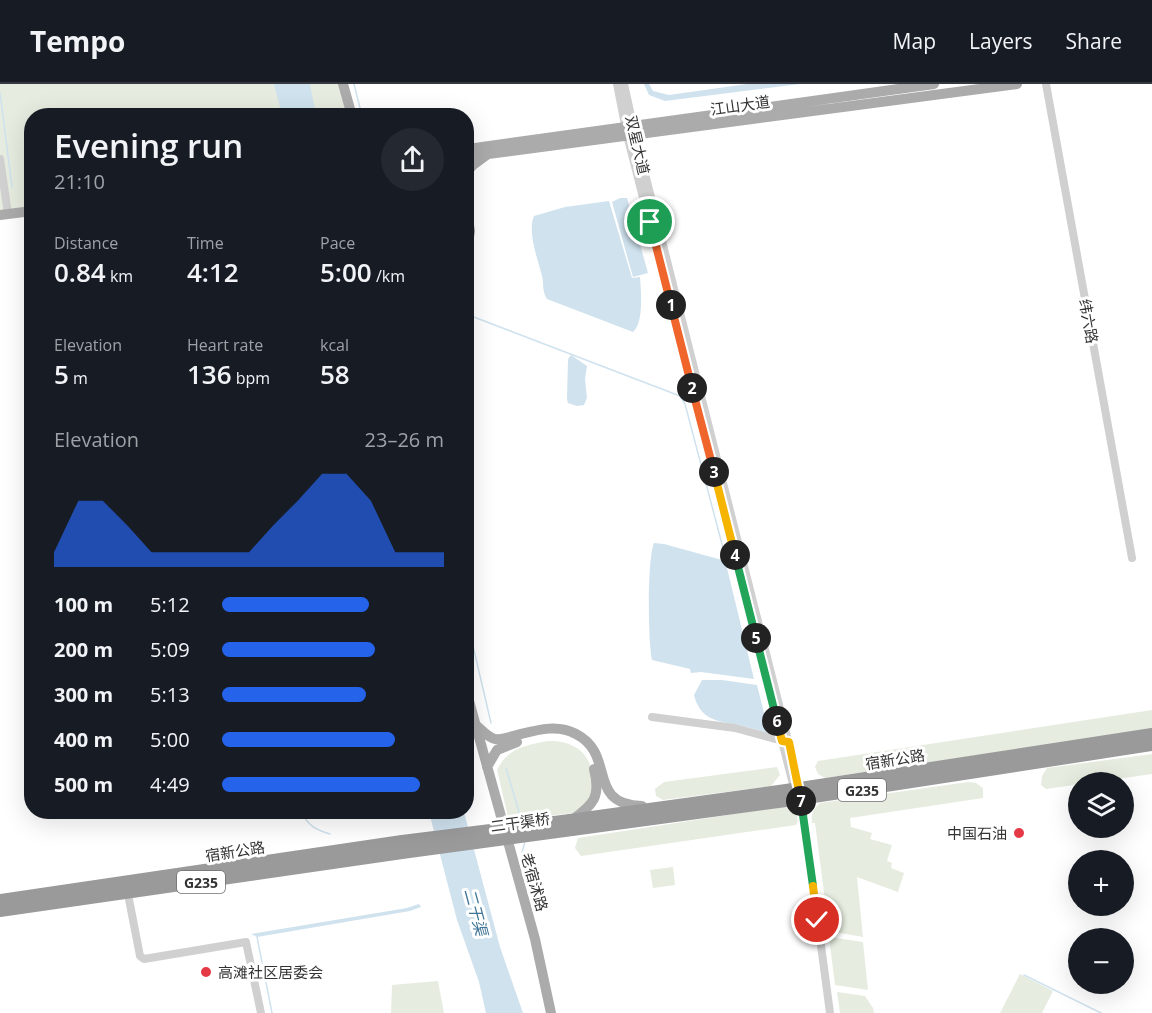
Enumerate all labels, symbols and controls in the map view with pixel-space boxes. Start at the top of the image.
text: Tempo [30,22,125,60]
text: Map [893,27,936,55]
text: Layers [969,27,1033,55]
text: Share [1066,27,1122,55]
street label: 江山大道 [709,91,771,119]
street label: 双星大道 [622,114,654,176]
text: Evening run [54,123,243,168]
button: share [381,128,444,191]
text: 21:10 [54,168,105,195]
pin [624,196,675,247]
icon: arrive [633,205,666,238]
text: Distance [54,232,118,254]
text: Time [187,232,224,254]
text: Pace [320,232,355,254]
text: 0.84 [54,254,106,290]
text: 4:12 [187,254,239,290]
text: 5:00 [320,254,372,290]
text: km [106,265,133,287]
text: /km [372,265,405,287]
pin: 1 [656,290,686,320]
text: 1 [666,294,676,316]
street label: 纬六路 [1075,297,1103,345]
text: Elevation [54,334,122,356]
text: Heart rate [187,334,263,356]
text: kcal [320,334,349,356]
text: 5 [54,356,69,392]
text: 136 [187,356,232,392]
text: 58 [320,356,350,392]
text: m [69,367,88,389]
text: bpm [232,367,270,389]
pin: 2 [677,373,707,403]
text: 2 [687,377,697,399]
text: Elevation [54,426,139,453]
text: 23–26 m [365,426,444,453]
pin: 3 [699,457,729,487]
text: 3 [709,461,719,483]
pin: 4 [720,540,750,570]
text: 4 [730,544,740,566]
text: 100 m [54,591,113,618]
text: 5:12 [150,591,190,618]
pin: 5 [741,623,771,653]
text: 5 [751,627,761,649]
text: 200 m [54,636,113,663]
text: 5:09 [150,636,190,663]
text: 300 m [54,681,113,708]
text: 5:13 [150,681,190,708]
pin: 6 [762,706,792,736]
text: 6 [772,710,782,732]
text: 400 m [54,726,113,753]
text: 5:00 [150,726,190,753]
street label: 宿新公路 [864,744,926,774]
text: 500 m [54,771,113,798]
text: 4:49 [150,771,190,798]
map controls [1068,772,1134,994]
button: layers [1068,772,1134,838]
road number: G235 [838,779,886,801]
pin: 7 [786,786,816,816]
text: 7 [796,790,806,812]
street label: 二干渠桥 [489,808,551,836]
place label: 中国石油 [947,823,1007,843]
marker: 中国石油 [1012,826,1026,840]
street label: 宿新公路 [204,836,266,866]
street label: 老宿沭路 [517,850,553,914]
button: + [1068,850,1134,916]
road number: G235 [177,871,225,893]
water label: 二干渠 [459,886,493,940]
pin [791,894,842,945]
icon: check [800,903,833,936]
button: − [1068,928,1134,994]
place label: 高滩社区居委会 [218,962,323,982]
marker: 高滩社区居委会 [199,965,213,979]

